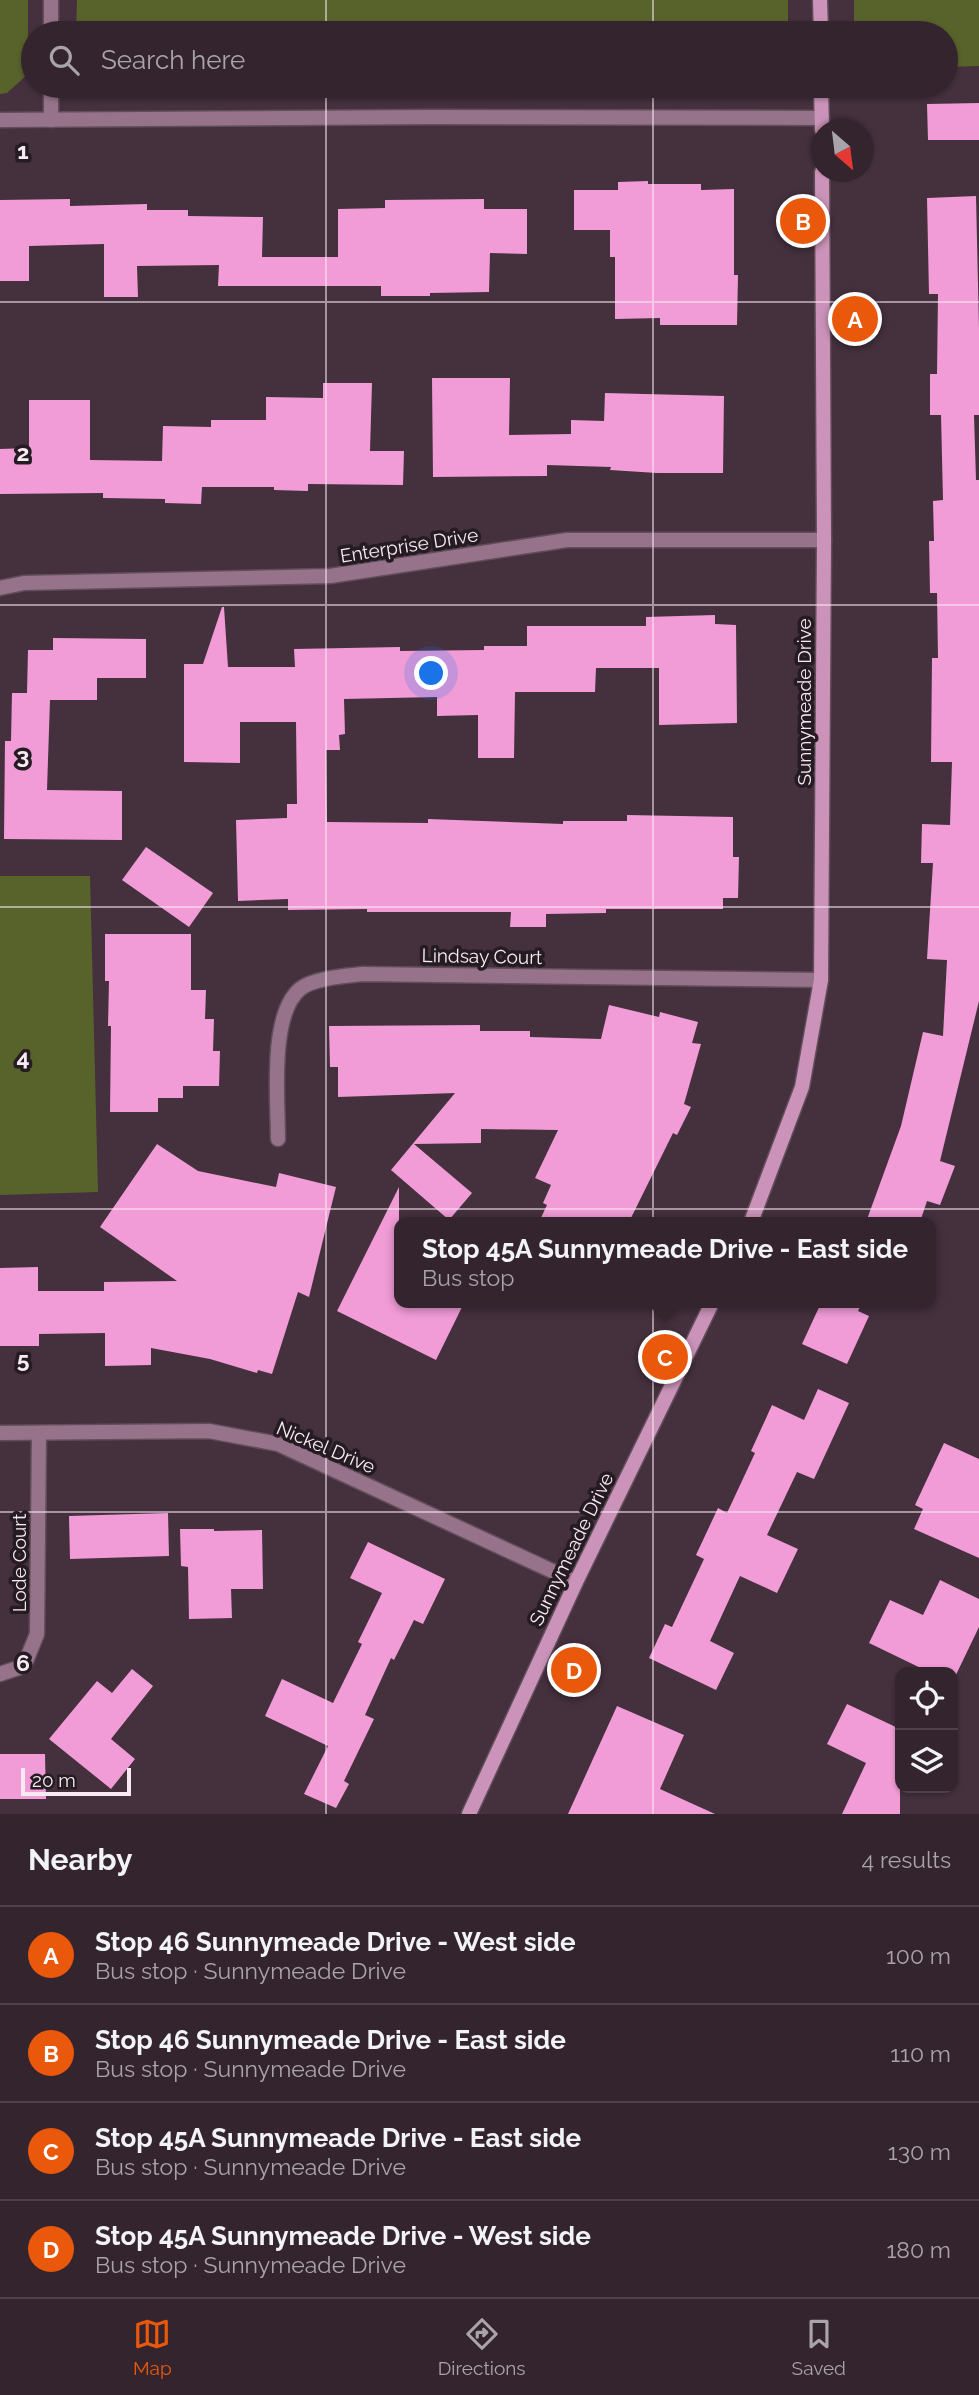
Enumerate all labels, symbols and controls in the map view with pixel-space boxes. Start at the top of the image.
search box [21,21,958,98]
icon: search [45,41,83,79]
text: Search here [101,45,245,75]
north arrow [811,119,874,182]
text: 1 [17,137,29,164]
pin: B [780,195,826,247]
pin: A [832,293,878,345]
text: 2 [17,439,29,466]
street label: Enterprise Drive [338,523,480,567]
street label: Sunnymeade Drive [793,618,815,786]
your location [414,656,448,690]
text: 3 [17,742,29,769]
street label: Lindsay Court [421,944,543,968]
text: 4 [16,1044,30,1071]
popup [394,1217,936,1308]
text: Stop 45A Sunnymeade Drive - East side [422,1234,908,1264]
text: Bus stop [422,1264,514,1291]
pin: C [642,1331,688,1383]
text: 5 [17,1346,30,1373]
street label: Nickel Drive [273,1416,379,1478]
street label: Sunnymeade Drive [524,1469,618,1629]
street label: Lode Court [8,1513,30,1612]
pin: D [551,1644,597,1696]
text: 6 [16,1649,30,1676]
map controls [895,1667,958,1793]
button: locate [895,1667,958,1730]
button: layers [895,1730,958,1793]
scale bar [21,1765,131,1797]
text: 20 m [32,1769,76,1791]
text: Nearby [28,1842,132,1877]
text: 4 results [862,1846,951,1873]
text: Stop 46 Sunnymeade Drive - West side [95,1927,576,1957]
text: A [43,1942,59,1969]
text: 100 m [886,1942,951,1969]
text: Bus stop · Sunnymeade Drive [95,1957,406,1984]
text: Stop 46 Sunnymeade Drive - East side [95,2025,566,2055]
text: B [43,2040,59,2067]
text: 110 m [890,2040,951,2067]
text: Bus stop · Sunnymeade Drive [95,2055,406,2082]
text: Stop 45A Sunnymeade Drive - East side [95,2123,581,2153]
text: C [43,2138,59,2165]
text: 130 m [888,2138,951,2165]
text: Bus stop · Sunnymeade Drive [95,2153,406,2180]
text: Stop 45A Sunnymeade Drive - West side [95,2221,591,2251]
text: D [43,2236,59,2263]
text: 180 m [886,2236,951,2263]
text: Bus stop · Sunnymeade Drive [95,2251,406,2278]
tab: Map [133,2315,172,2379]
tab: Directions [438,2315,526,2379]
tab: Saved [792,2315,846,2379]

